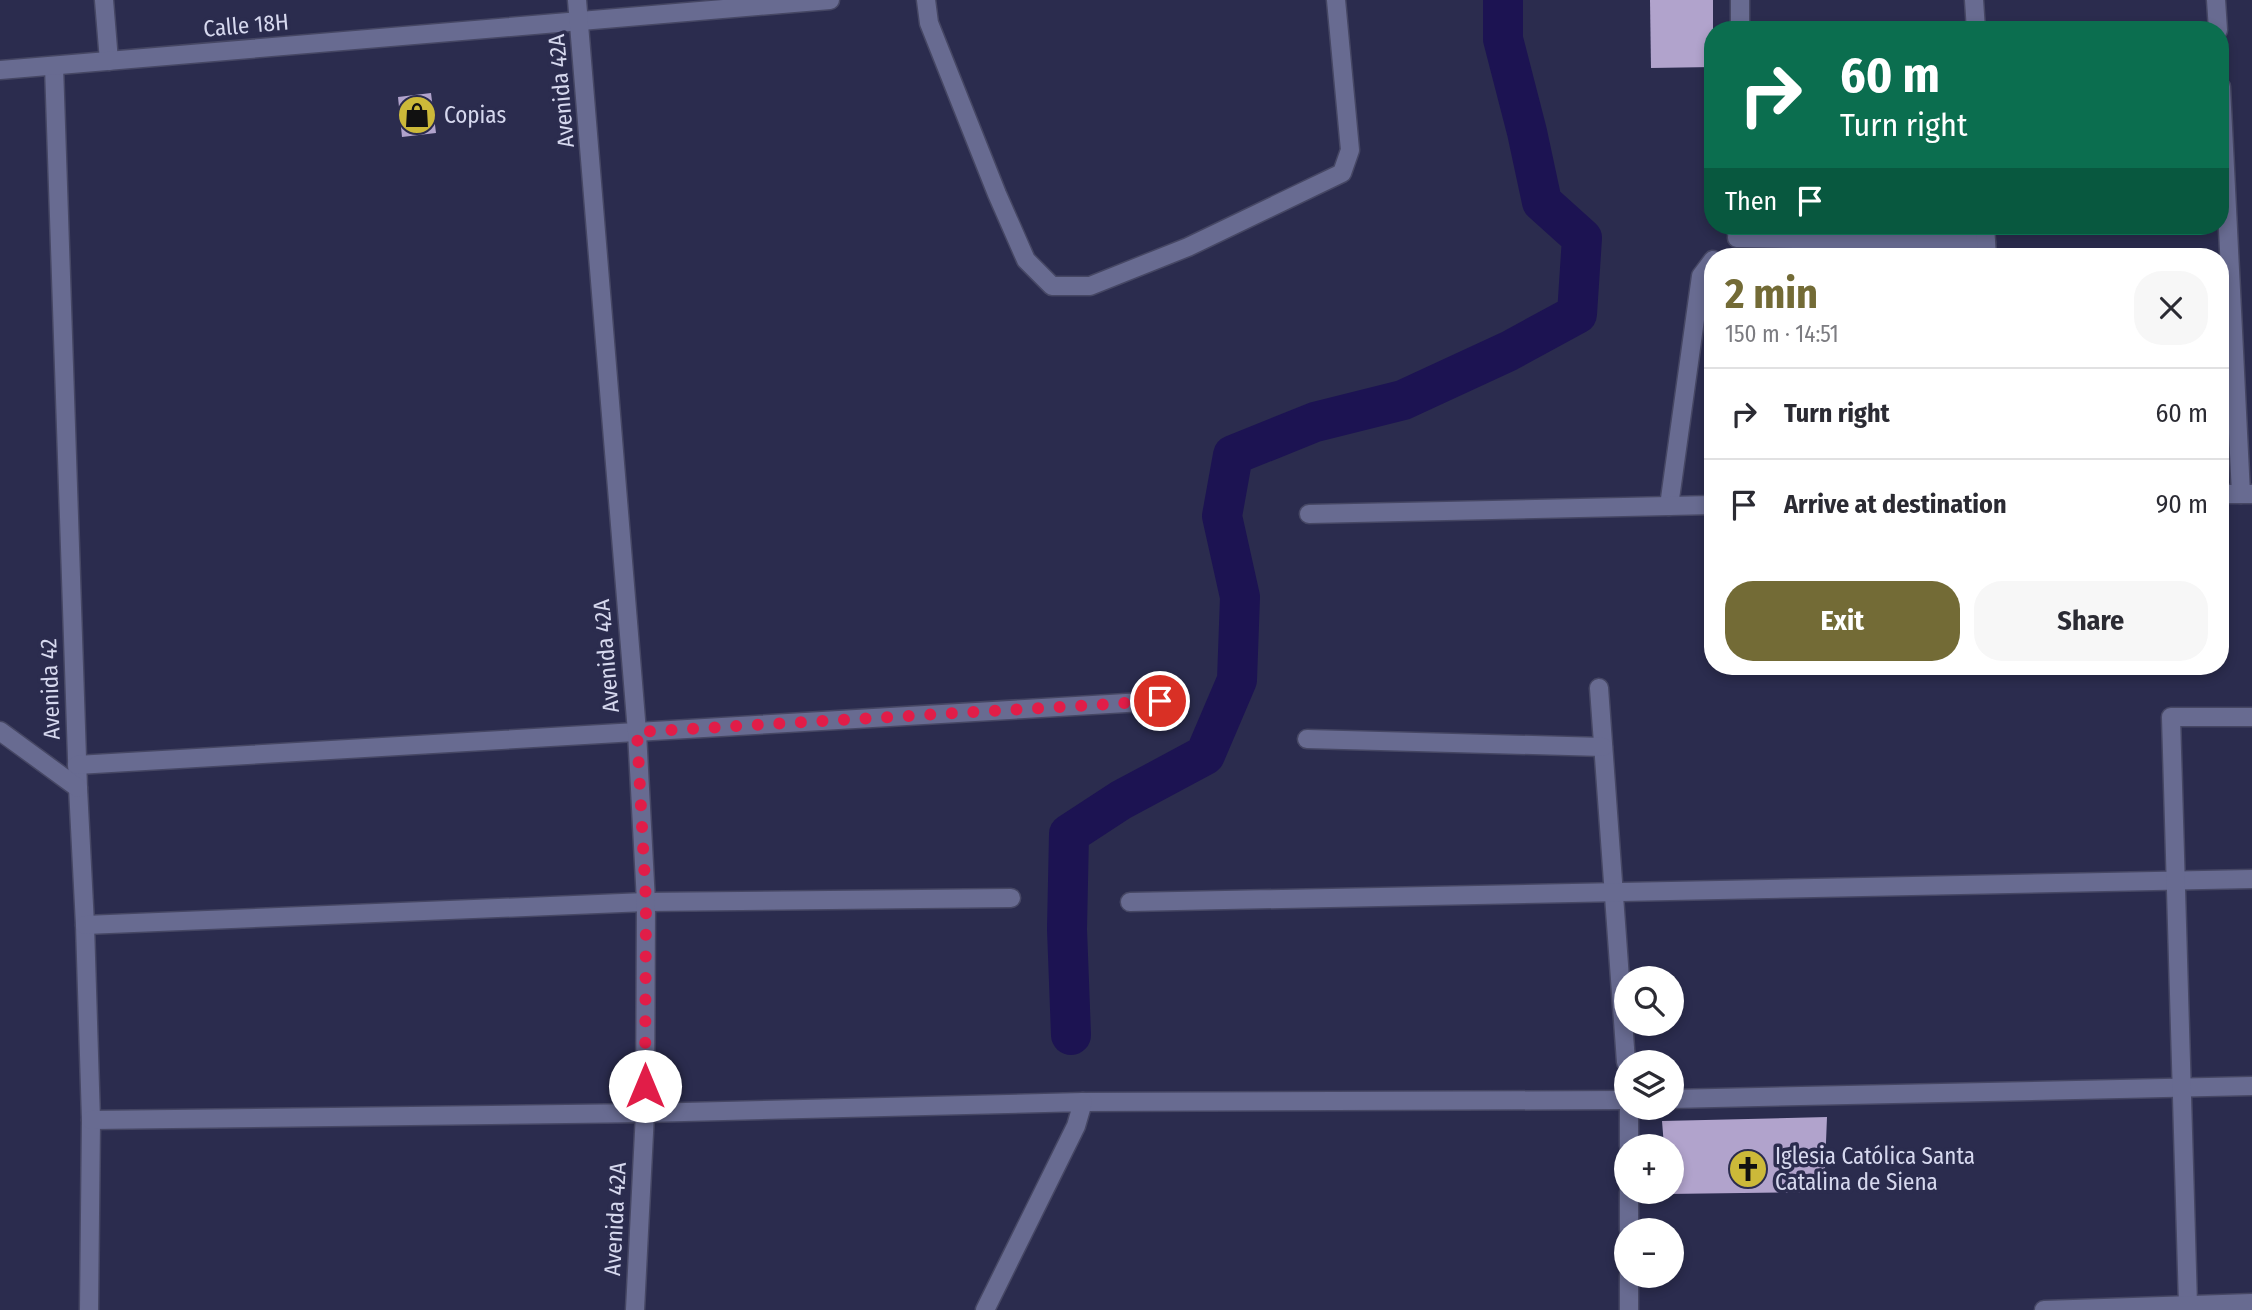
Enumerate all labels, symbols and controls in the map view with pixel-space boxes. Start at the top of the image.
street label: Calle 18H [202,7,290,43]
street label: Avenida 42A [542,33,580,149]
text: 60 m [1840,46,1940,105]
icon: right [1725,49,1816,140]
shop icon: Copias [396,94,438,136]
place label: Copias [444,101,506,129]
text: Turn right [1840,106,1967,144]
icon: arrive [1791,182,1829,220]
text: Then [1725,186,1777,217]
text: 2 min [1725,269,1818,319]
button: close [2134,271,2208,345]
text: 150 m · 14:51 [1725,320,1839,348]
icon: right [1725,395,1763,433]
text: Turn right [1784,398,1890,429]
text: 60 m [2155,398,2208,429]
icon: arrive [1725,486,1763,524]
text: Arrive at destination [1784,489,2007,520]
text: 90 m [2156,489,2208,520]
button: Exit [1725,581,1960,661]
button: Share [1974,581,2208,661]
street label: Avenida 42A [587,598,625,714]
street label: Avenida 42 [34,638,66,740]
pin [1130,671,1190,731]
icon: arrive [1141,682,1179,720]
map controls [1614,966,1684,1288]
button: search [1614,966,1684,1036]
position arrow [608,1049,682,1123]
button: layers [1614,1050,1684,1120]
button: + [1614,1134,1684,1204]
place label: Iglesia Católica Santa Catalina de Siena [1775,1142,1975,1196]
church icon: Iglesia Católica Santa Catalina de Siena [1727,1148,1769,1190]
street label: Avenida 42A [598,1162,632,1276]
button: − [1614,1218,1684,1288]

